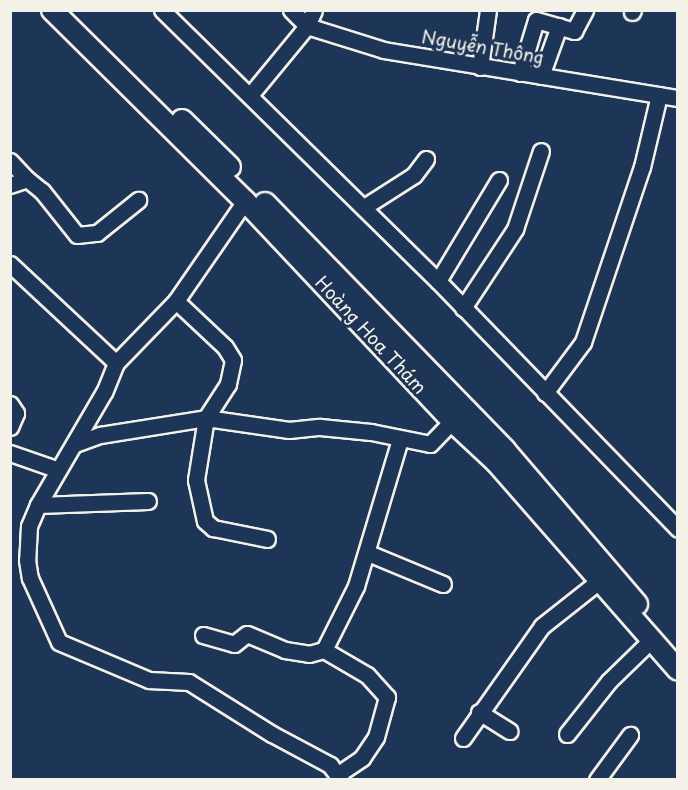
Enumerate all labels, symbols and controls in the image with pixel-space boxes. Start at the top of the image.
street label: Nguyễn Thông [420,26,546,68]
street label: Hoàng Hoa Thám [311,272,431,398]

